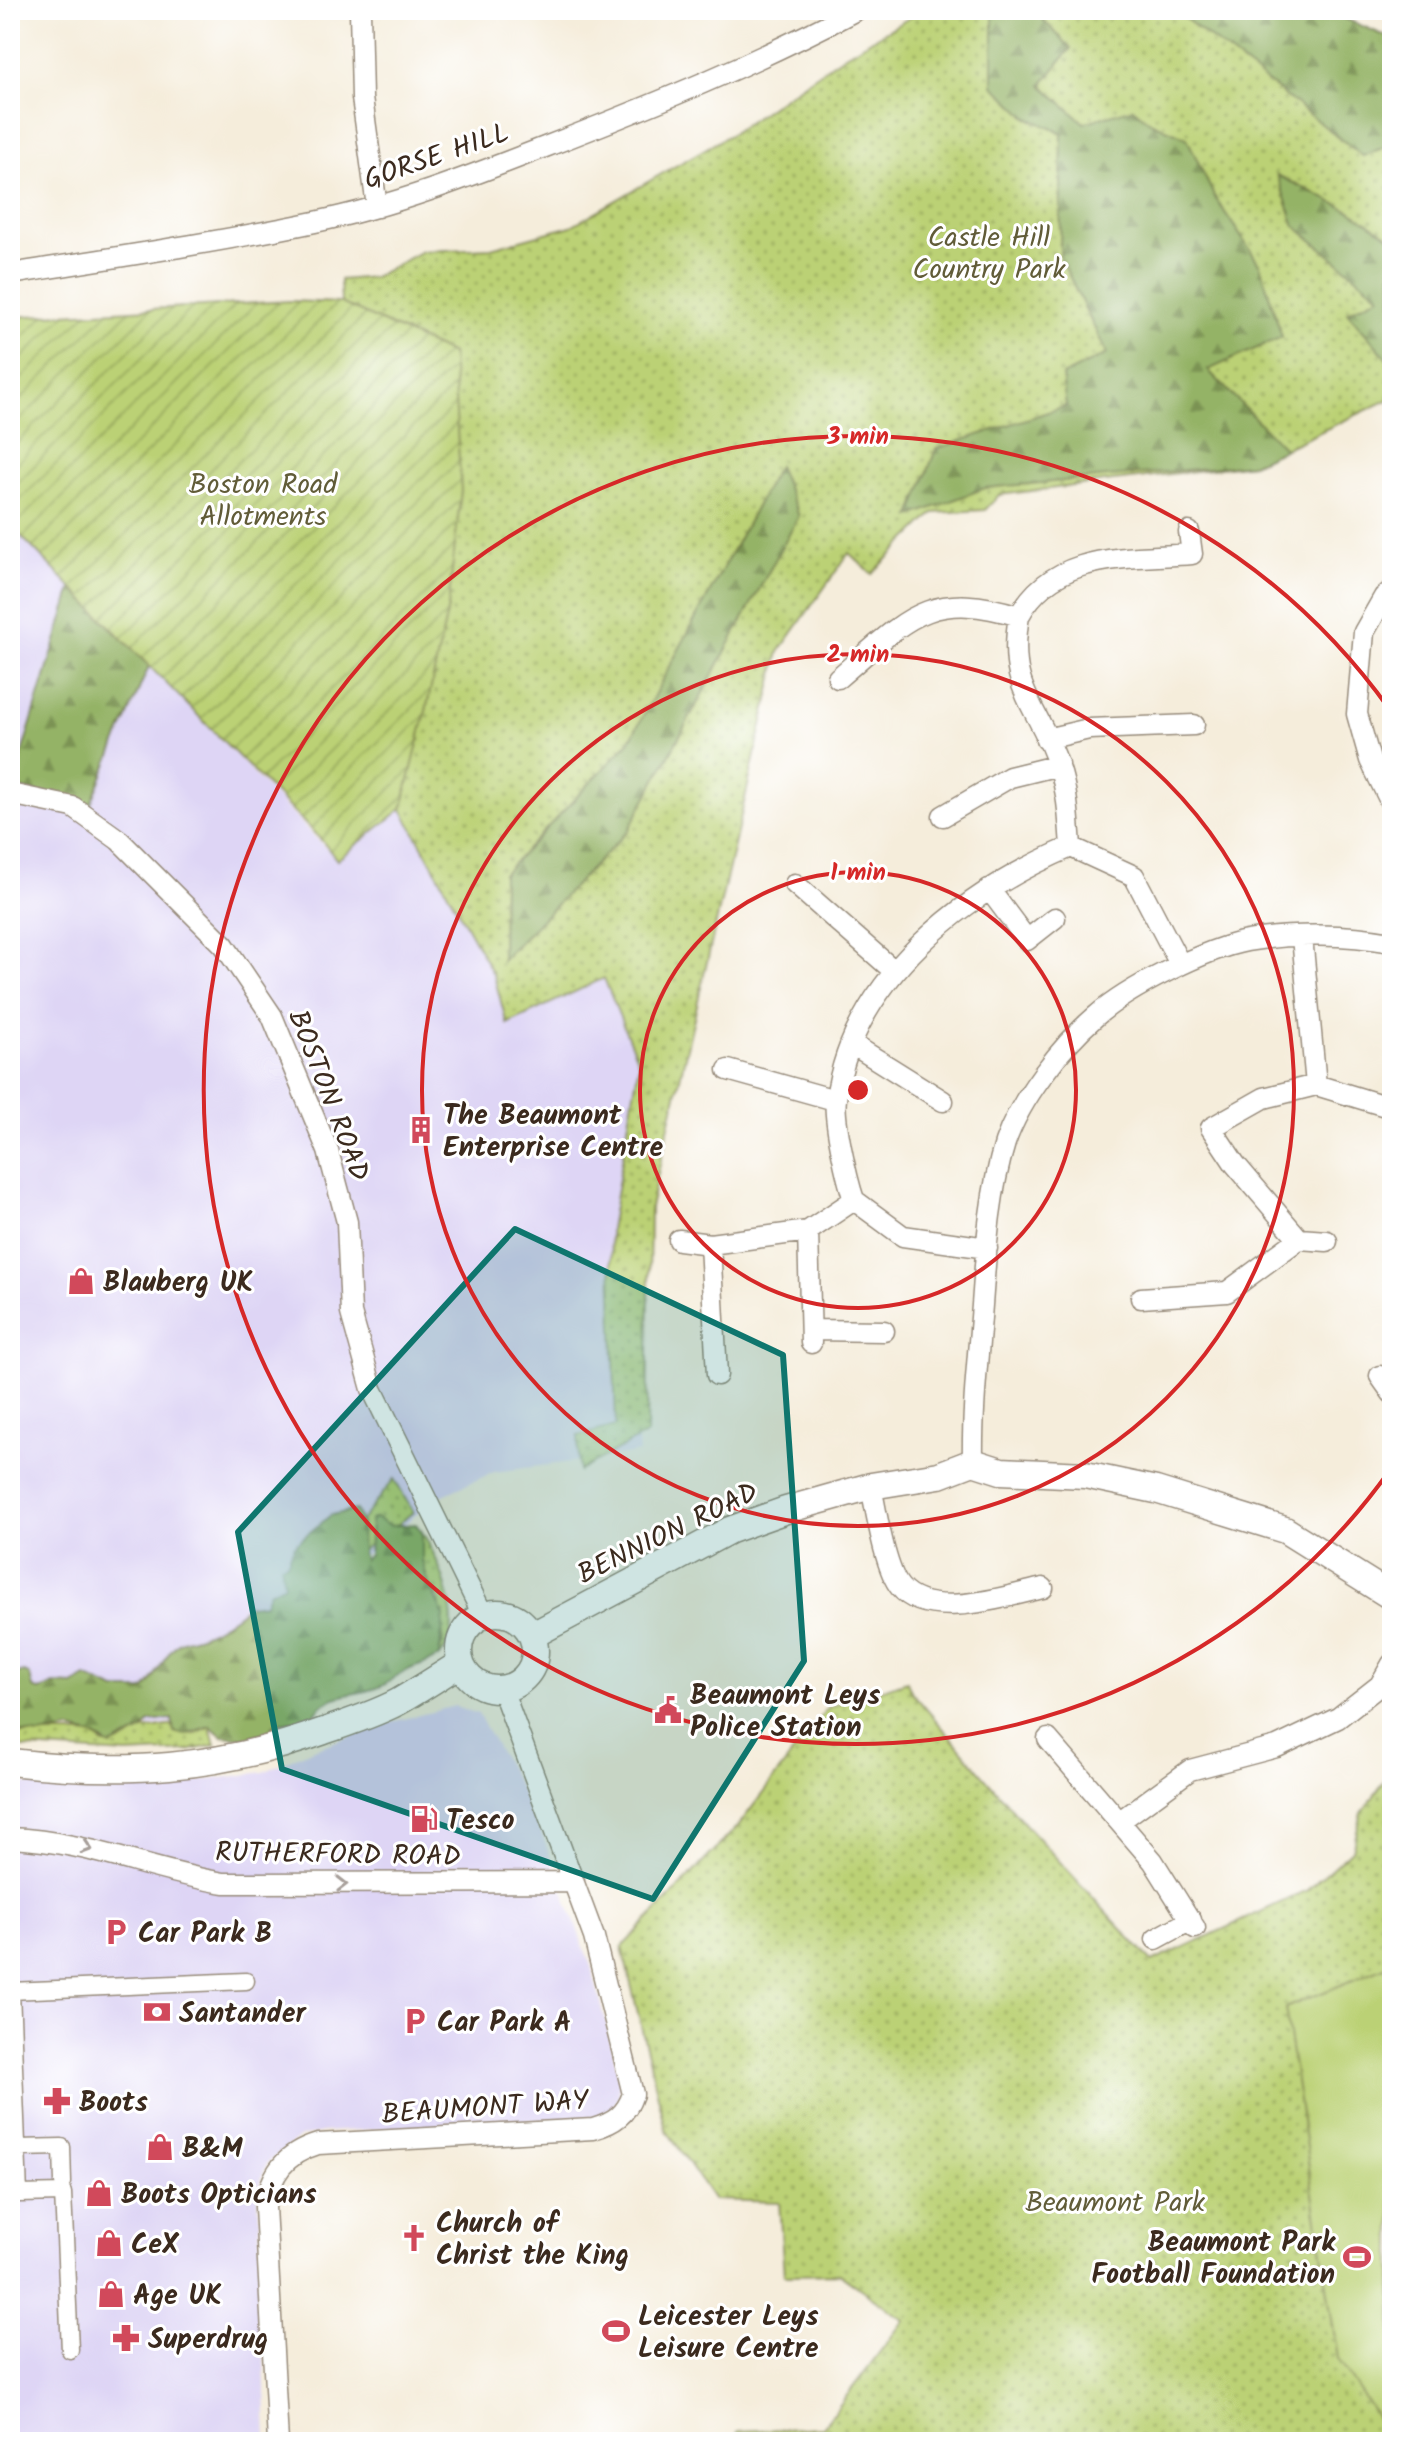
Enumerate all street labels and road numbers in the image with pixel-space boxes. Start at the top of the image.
street label: GORSE HILL [358,111,516,203]
street label: BOSTON ROAD [274,1003,381,1188]
street label: BENNION ROAD [570,1471,766,1598]
street label: RUTHERFORD ROAD [215,1831,461,1880]
street label: BEAUMONT WAY [380,2079,591,2138]

